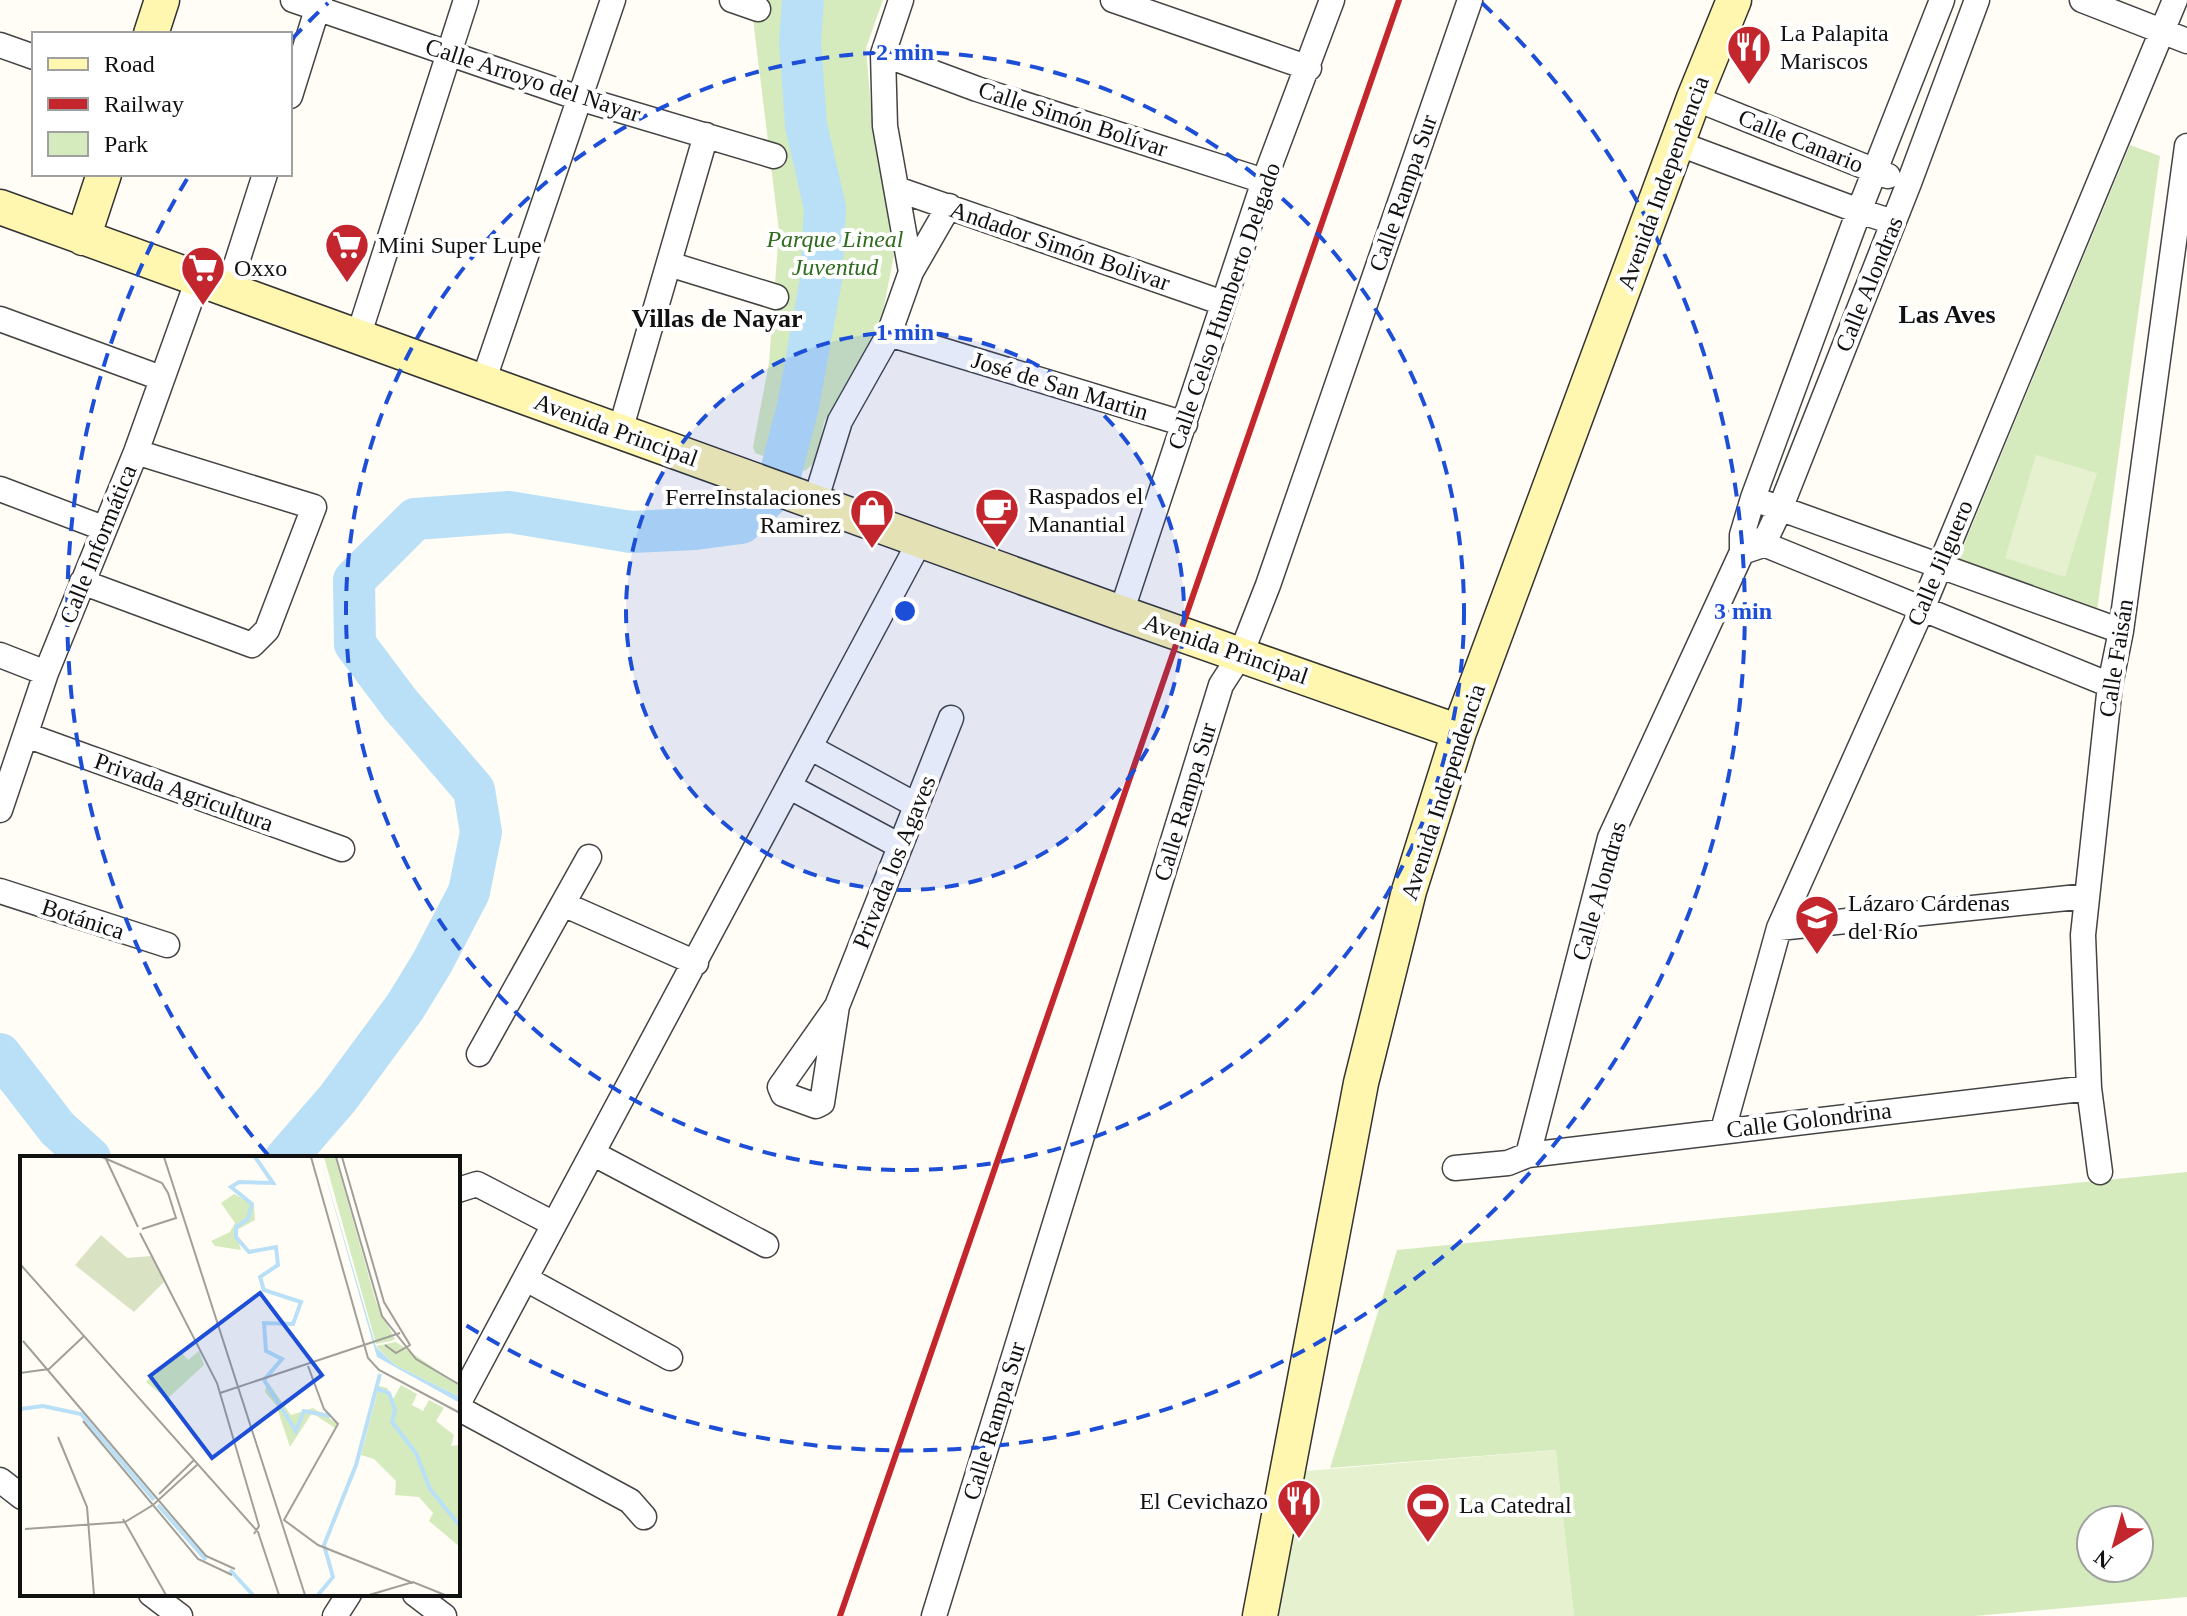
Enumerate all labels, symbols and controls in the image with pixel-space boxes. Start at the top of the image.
place label: La Palapita Mariscos [1780,20,1889,74]
restaurant icon: La Palapita Mariscos [1725,23,1773,86]
legend [32,32,292,176]
street label: Calle Arroyo del Nayar [422,33,644,127]
text: 2 min [876,39,934,65]
text: Road [104,51,155,77]
street label: Avenida Independencia [1612,72,1714,293]
street label: Calle Simón Bolívar [975,76,1171,162]
text: Railway [104,91,184,117]
street label: Calle Canario [1735,104,1867,178]
street label: Calle Rampa Sur [1364,111,1442,275]
text: Park [104,131,148,157]
street label: Calle Celso Humberto Delgado [1163,159,1285,453]
street label: Andador Simón Bolivar [947,196,1173,296]
street label: Calle Alondras [1830,213,1908,355]
supermarket icon: Mini Super Lupe [323,221,371,284]
park label: Parque Lineal Juventud [765,226,904,280]
place label: Mini Super Lupe [378,232,542,258]
supermarket icon: Oxxo [179,244,227,307]
place label: Oxxo [234,255,287,281]
district label: Las Aves [1898,300,1996,329]
district label: Villas de Nayar [632,304,802,333]
text: 1 min [876,319,934,345]
street label: José de San Martin [969,347,1151,425]
street label: Avenida Principal [531,388,702,472]
street label: Calle Informática [54,461,142,627]
place label: Raspados el Manantial [1028,483,1144,537]
place label: FerreInstalaciones Ramirez [665,484,841,538]
cafe icon: Raspados el Manantial [973,486,1021,549]
shop icon: FerreInstalaciones Ramirez [848,487,896,550]
street label: Calle Jilguero [1902,496,1978,630]
centre of rings [891,597,919,625]
street label: Calle Faisán [2094,597,2138,719]
text: 3 min [1714,598,1772,624]
street label: Avenida Principal [1140,609,1312,689]
street label: Avenida Independencia [1396,680,1490,903]
street label: Calle Rampa Sur [1149,720,1221,884]
street label: Privada Agricultura [91,748,277,837]
street label: Privada los Agaves [847,772,941,952]
street label: Calle Alondras [1567,819,1631,963]
place label: Lázaro Cárdenas del Río [1848,890,2010,944]
street label: Botánica [38,893,128,945]
school or university icon: Lázaro Cárdenas del Río [1793,893,1841,956]
street label: Calle Golondrina [1725,1097,1893,1143]
inset map [20,1156,460,1596]
street label: Calle Rampa Sur [958,1339,1030,1503]
restaurant icon: El Cevichazo [1275,1477,1323,1540]
sports icon: La Catedral [1404,1481,1452,1544]
place label: El Cevichazo [1139,1488,1268,1514]
place label: La Catedral [1459,1492,1572,1518]
north arrow [2075,1504,2155,1584]
text: N [2089,1545,2117,1574]

